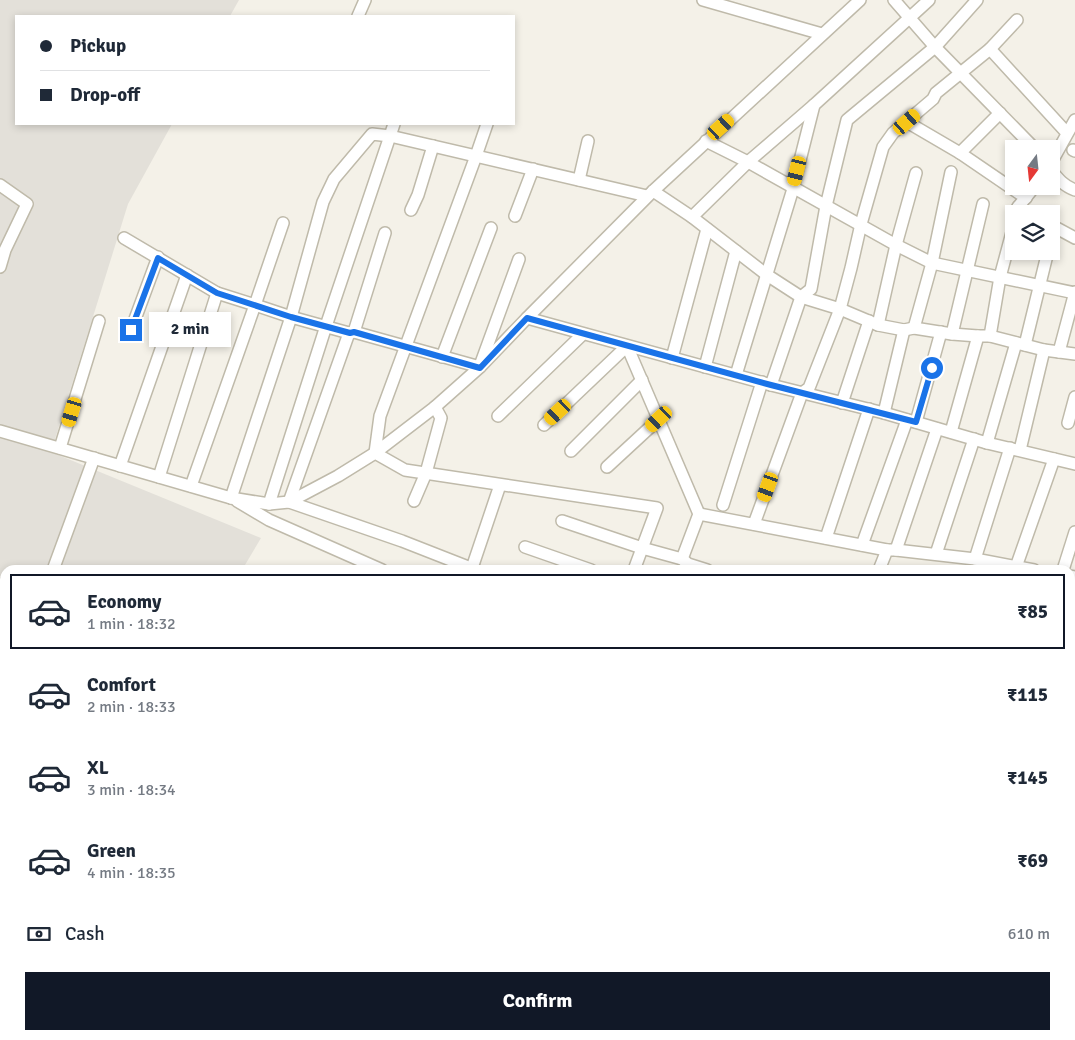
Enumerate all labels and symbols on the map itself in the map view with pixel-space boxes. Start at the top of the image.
car [890,106,923,138]
car [704,111,737,143]
north arrow [1005,140,1060,195]
car [786,155,807,187]
callout: 2 min [148,312,231,348]
route end [120,319,142,341]
route start [921,357,943,379]
car [60,395,83,429]
car [541,396,574,428]
car [642,403,675,435]
car [755,470,780,504]

